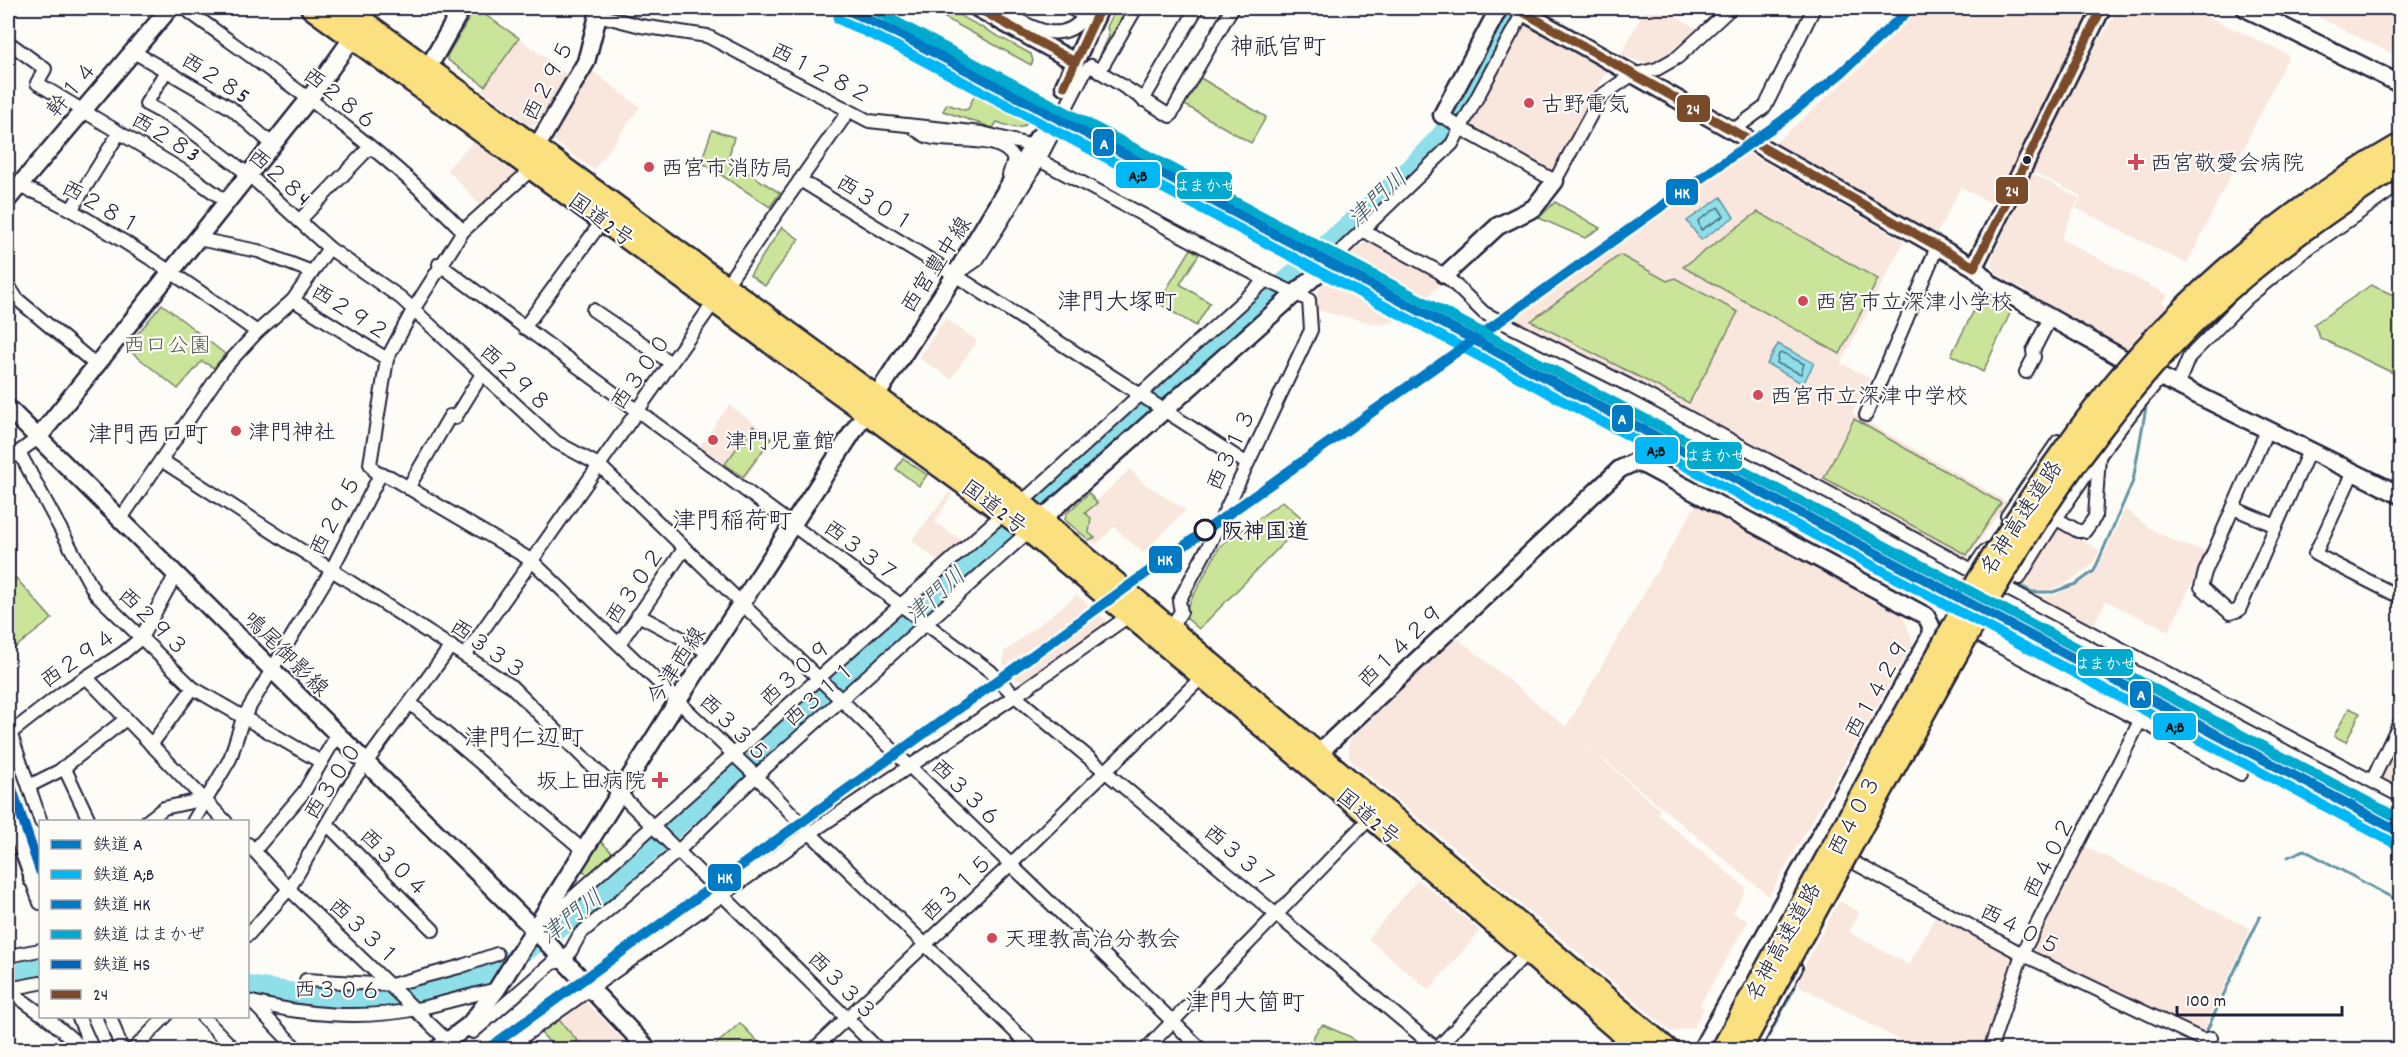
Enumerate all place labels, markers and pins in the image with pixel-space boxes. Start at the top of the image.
place label: 古野電気 [1541,91,1629,122]
marker: 古野電気 [1522,96,1536,110]
place label: 西宮敬愛会病院 [2150,150,2304,181]
marker: 西宮敬愛会病院 [2127,153,2145,171]
unlabelled marker [2021,154,2033,166]
place label: 西宮市消防局 [661,155,793,186]
marker: 西宮市消防局 [642,160,656,174]
place label: 西宮市立深津小学校 [1815,289,2013,320]
marker: 西宮市立深津小学校 [1796,294,1810,308]
place label: 西宮市立深津中学校 [1770,383,1968,414]
marker: 西宮市立深津中学校 [1751,388,1765,402]
place label: 津門神社 [248,419,336,450]
marker: 津門神社 [229,424,243,438]
place label: 津門児童館 [725,428,835,459]
marker: 津門児童館 [706,433,720,447]
place label: 阪神国道 [1221,518,1309,549]
marker: 阪神国道 [1194,519,1216,541]
place label: 坂上田病院 [536,768,646,799]
marker: 坂上田病院 [651,771,669,789]
place label: 天理教高治分教会 [1004,926,1180,957]
marker: 天理教高治分教会 [985,931,999,945]

